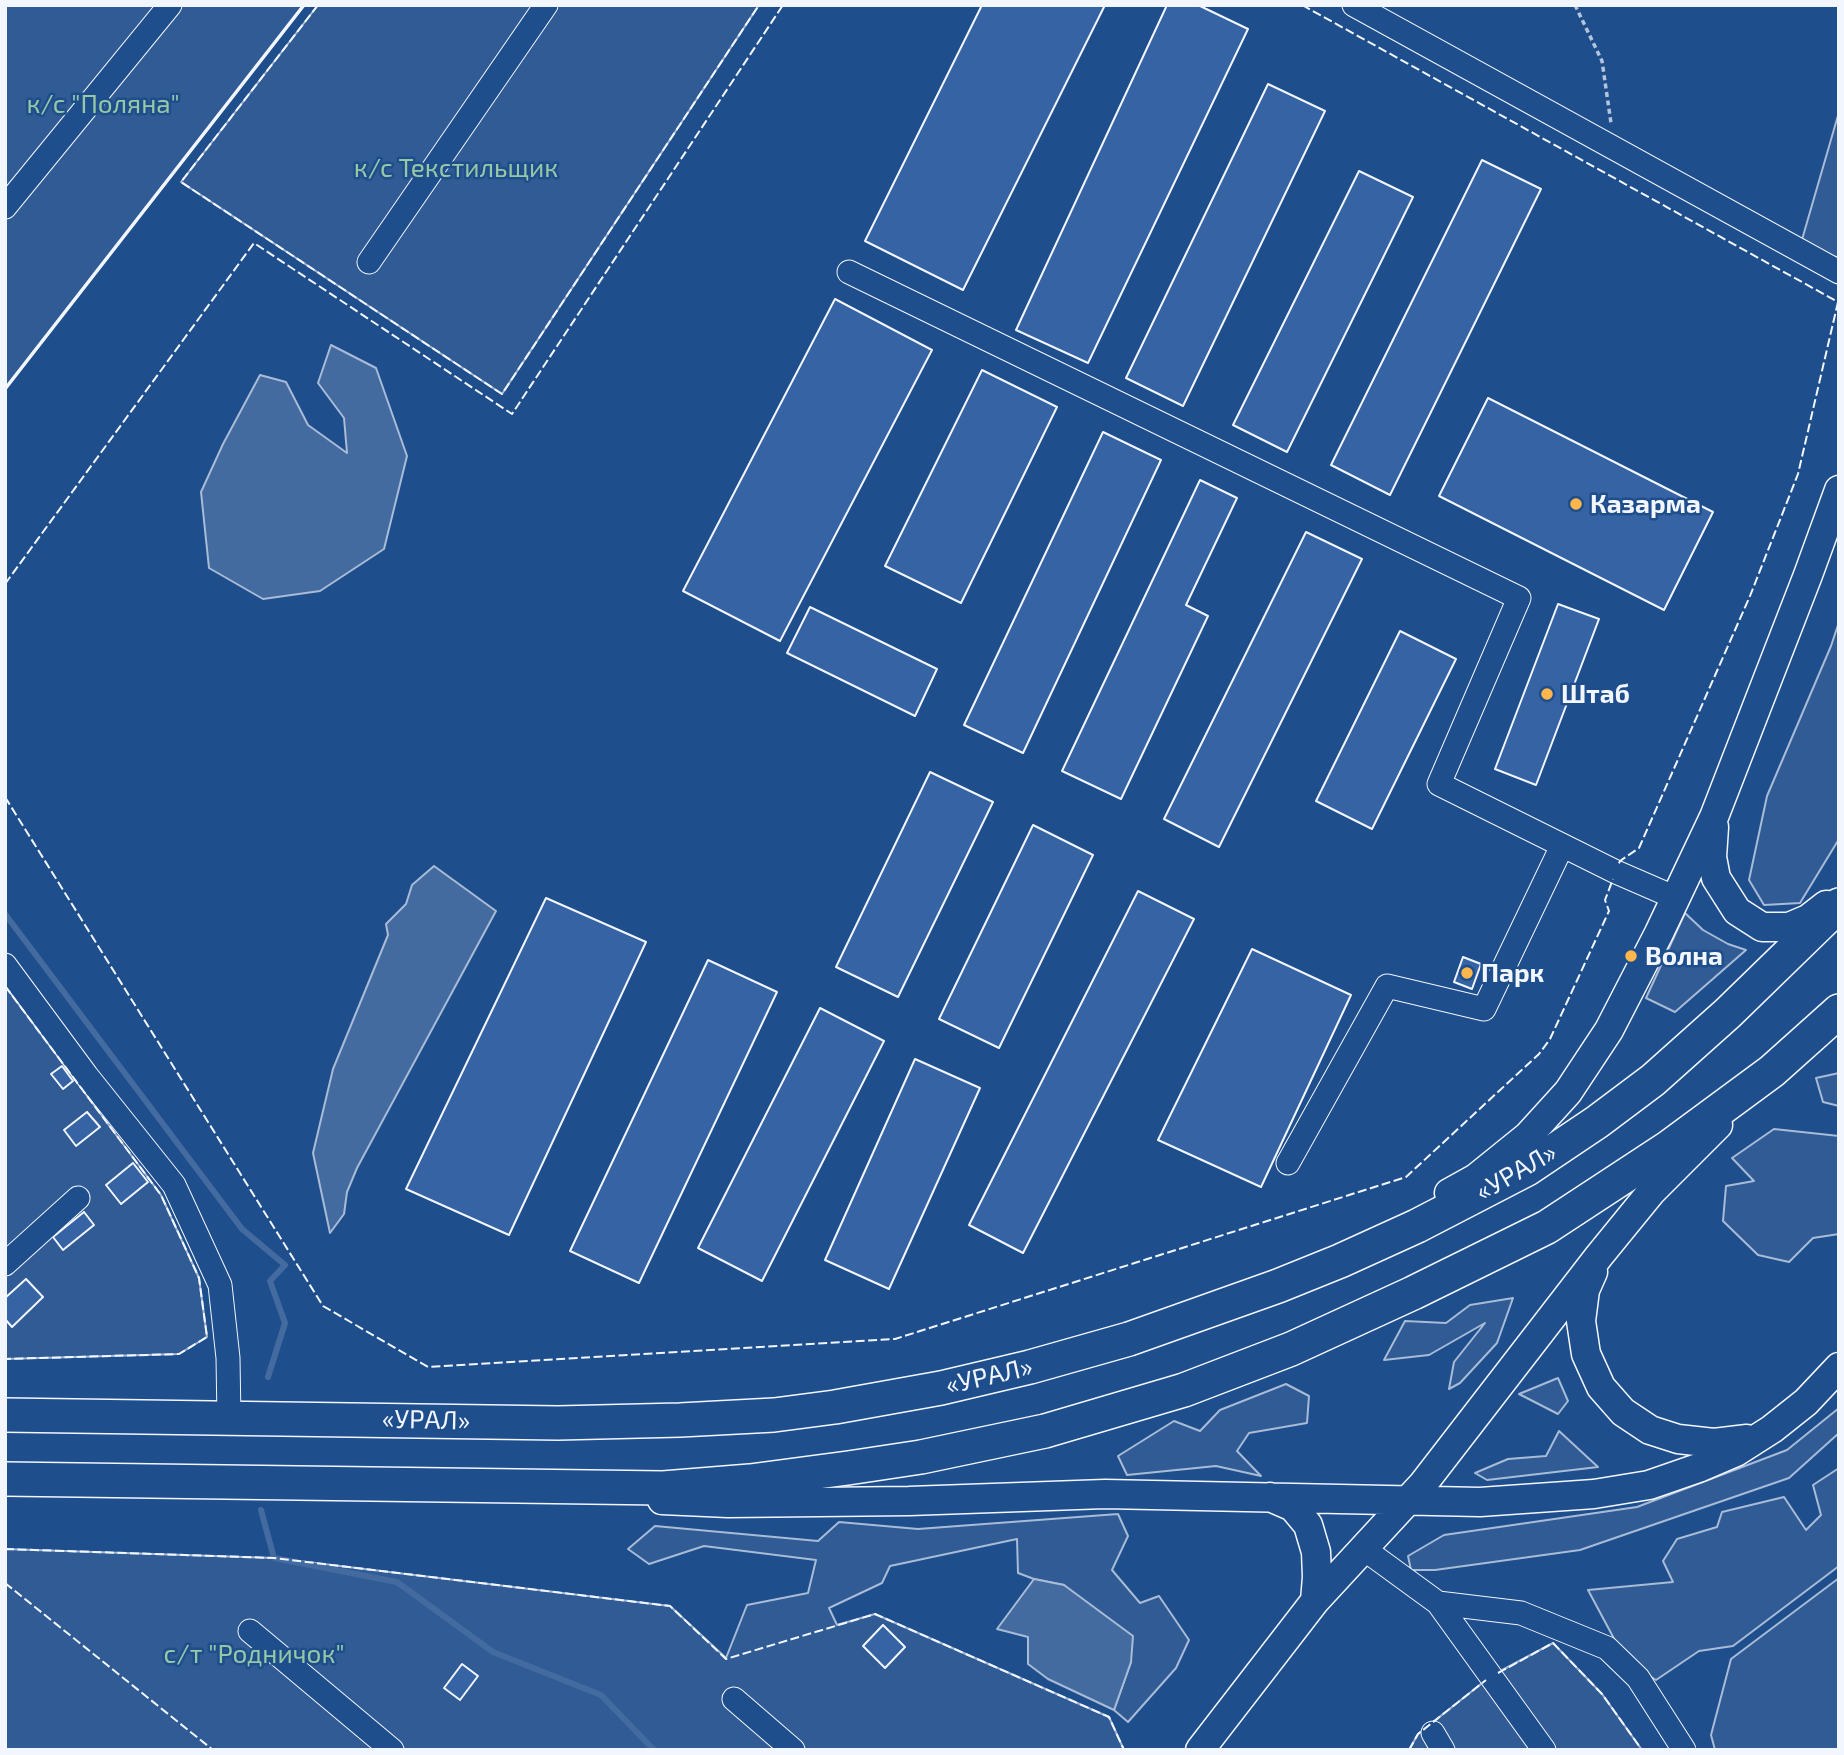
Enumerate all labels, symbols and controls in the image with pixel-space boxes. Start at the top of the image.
park label: к/с "Поляна" [26,88,180,120]
park label: к/с Текстильщик [354,152,558,184]
place label: Казарма [1590,488,1701,520]
marker: Казарма [1568,496,1584,512]
place label: Штаб [1561,678,1630,710]
marker: Штаб [1539,686,1555,702]
place label: Волна [1645,940,1723,972]
marker: Волна [1623,948,1639,964]
place label: Парк [1481,957,1544,989]
marker: Парк [1459,965,1475,981]
street label: «УРАЛ» [1470,1136,1562,1208]
street label: «УРАЛ» [942,1351,1036,1401]
street label: «УРАЛ» [382,1404,470,1436]
park label: с/т "Родничок" [163,1638,345,1670]

